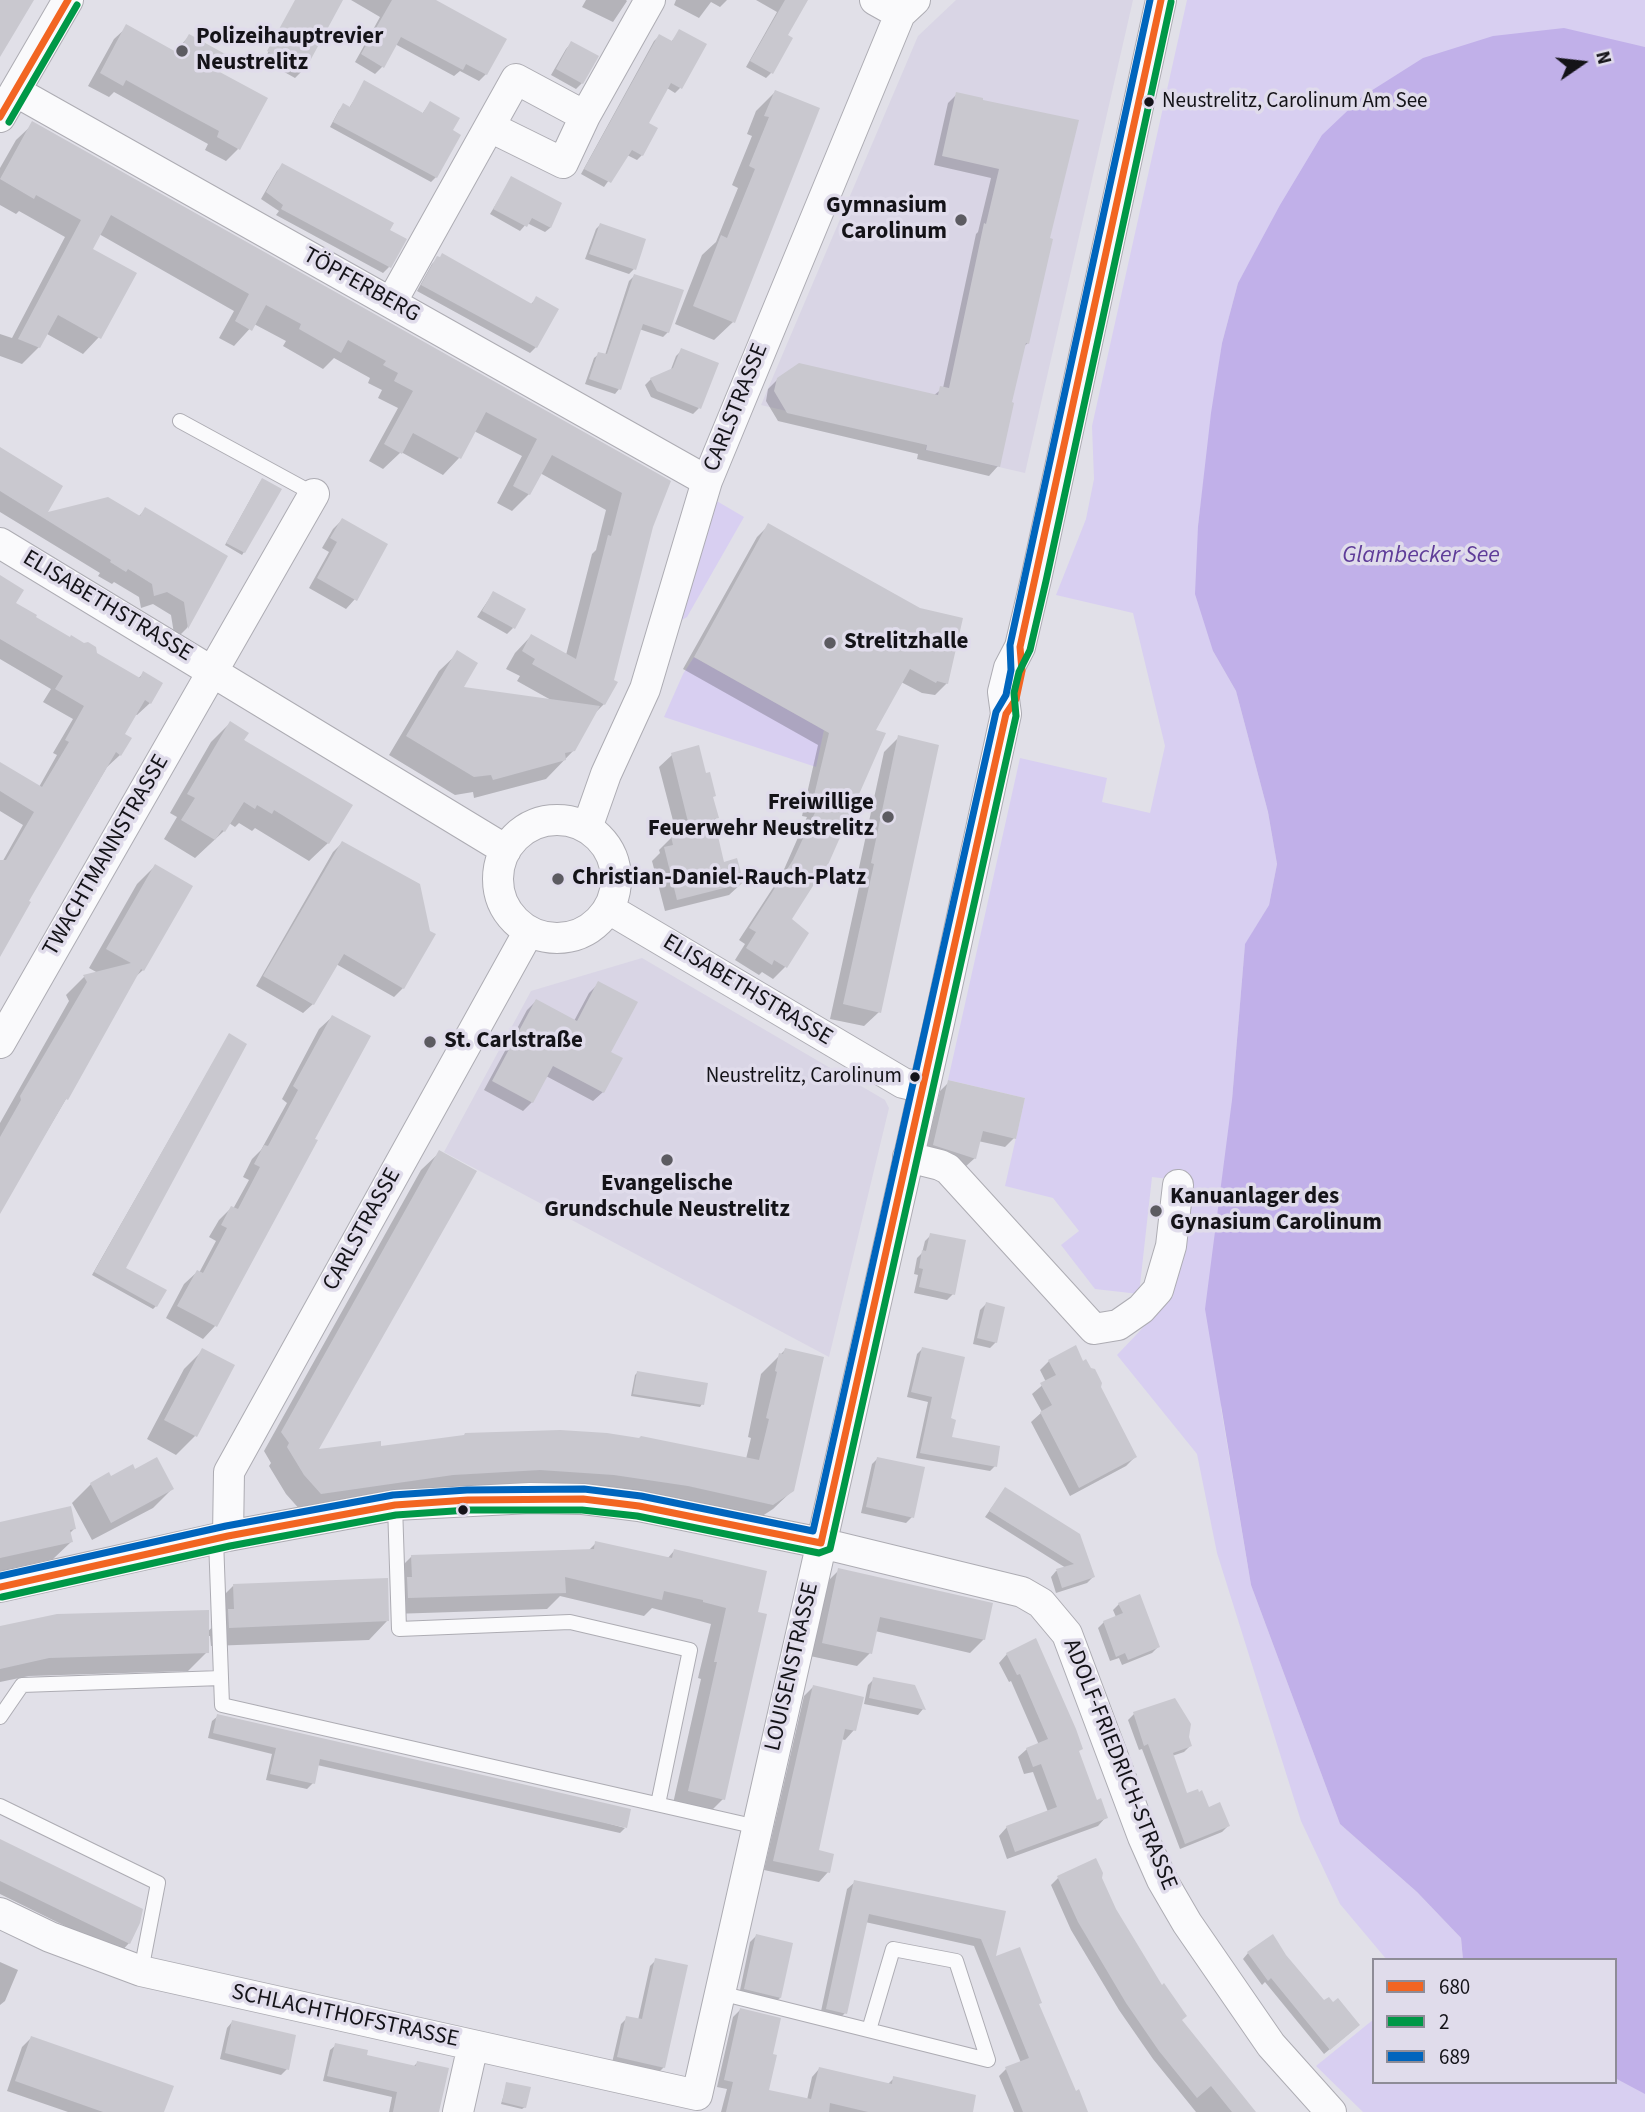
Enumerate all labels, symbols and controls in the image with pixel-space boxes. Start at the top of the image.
place label: Polizeihauptrevier Neustrelitz [196,24,383,78]
north arrow [1547,28,1617,98]
marker: Polizeihauptrevier Neustrelitz [174,43,190,59]
text: N [1588,48,1617,67]
place label: Neustrelitz, Carolinum Am See [1162,89,1428,115]
marker: Neustrelitz, Carolinum Am See [1142,95,1156,109]
place label: Gymnasium Carolinum [826,193,947,247]
marker: Gymnasium Carolinum [953,212,969,228]
street label: TÖPFERBERG [298,243,424,329]
street label: CARLSTRASSE [699,340,775,476]
water label: Glambecker See [1342,543,1500,571]
street label: ELISABETHSTRASSE [17,545,197,669]
place label: Strelitzhalle [844,629,968,657]
marker: Strelitzhalle [822,635,838,651]
street label: TWACHTMANNSTRASSE [38,750,176,962]
place label: Freiwillige Feuerwehr Neustrelitz [648,790,874,844]
marker: Freiwillige Feuerwehr Neustrelitz [880,809,896,825]
place label: Christian-Daniel-Rauch-Platz [572,865,866,893]
marker: Christian-Daniel-Rauch-Platz [550,871,566,887]
street label: ELISABETHSTRASSE [657,929,837,1053]
place label: St. Carlstraße [444,1028,583,1056]
marker: St. Carlstraße [422,1034,438,1050]
place label: Neustrelitz, Carolinum [706,1064,902,1090]
marker: Neustrelitz, Carolinum [908,1070,922,1084]
marker: Evangelische Grundschule Neustrelitz [659,1152,675,1168]
street label: CARLSTRASSE [318,1164,408,1296]
place label: Evangelische Grundschule Neustrelitz [544,1171,790,1225]
place label: Kanuanlager des Gynasium Carolinum [1170,1184,1382,1238]
marker: Kanuanlager des Gynasium Carolinum [1148,1203,1164,1219]
unlabelled marker [456,1503,470,1517]
street label: LOUISENSTRASSE [760,1580,826,1754]
street label: ADOLF-FRIEDRICH-STRASSE [1056,1635,1182,1895]
legend [1372,1958,1617,2084]
text: 680 [1439,1972,1470,2002]
street label: SCHLACHTHOFSTRASSE [229,1979,461,2055]
text: 2 [1439,2007,1449,2037]
text: 689 [1439,2042,1470,2072]

